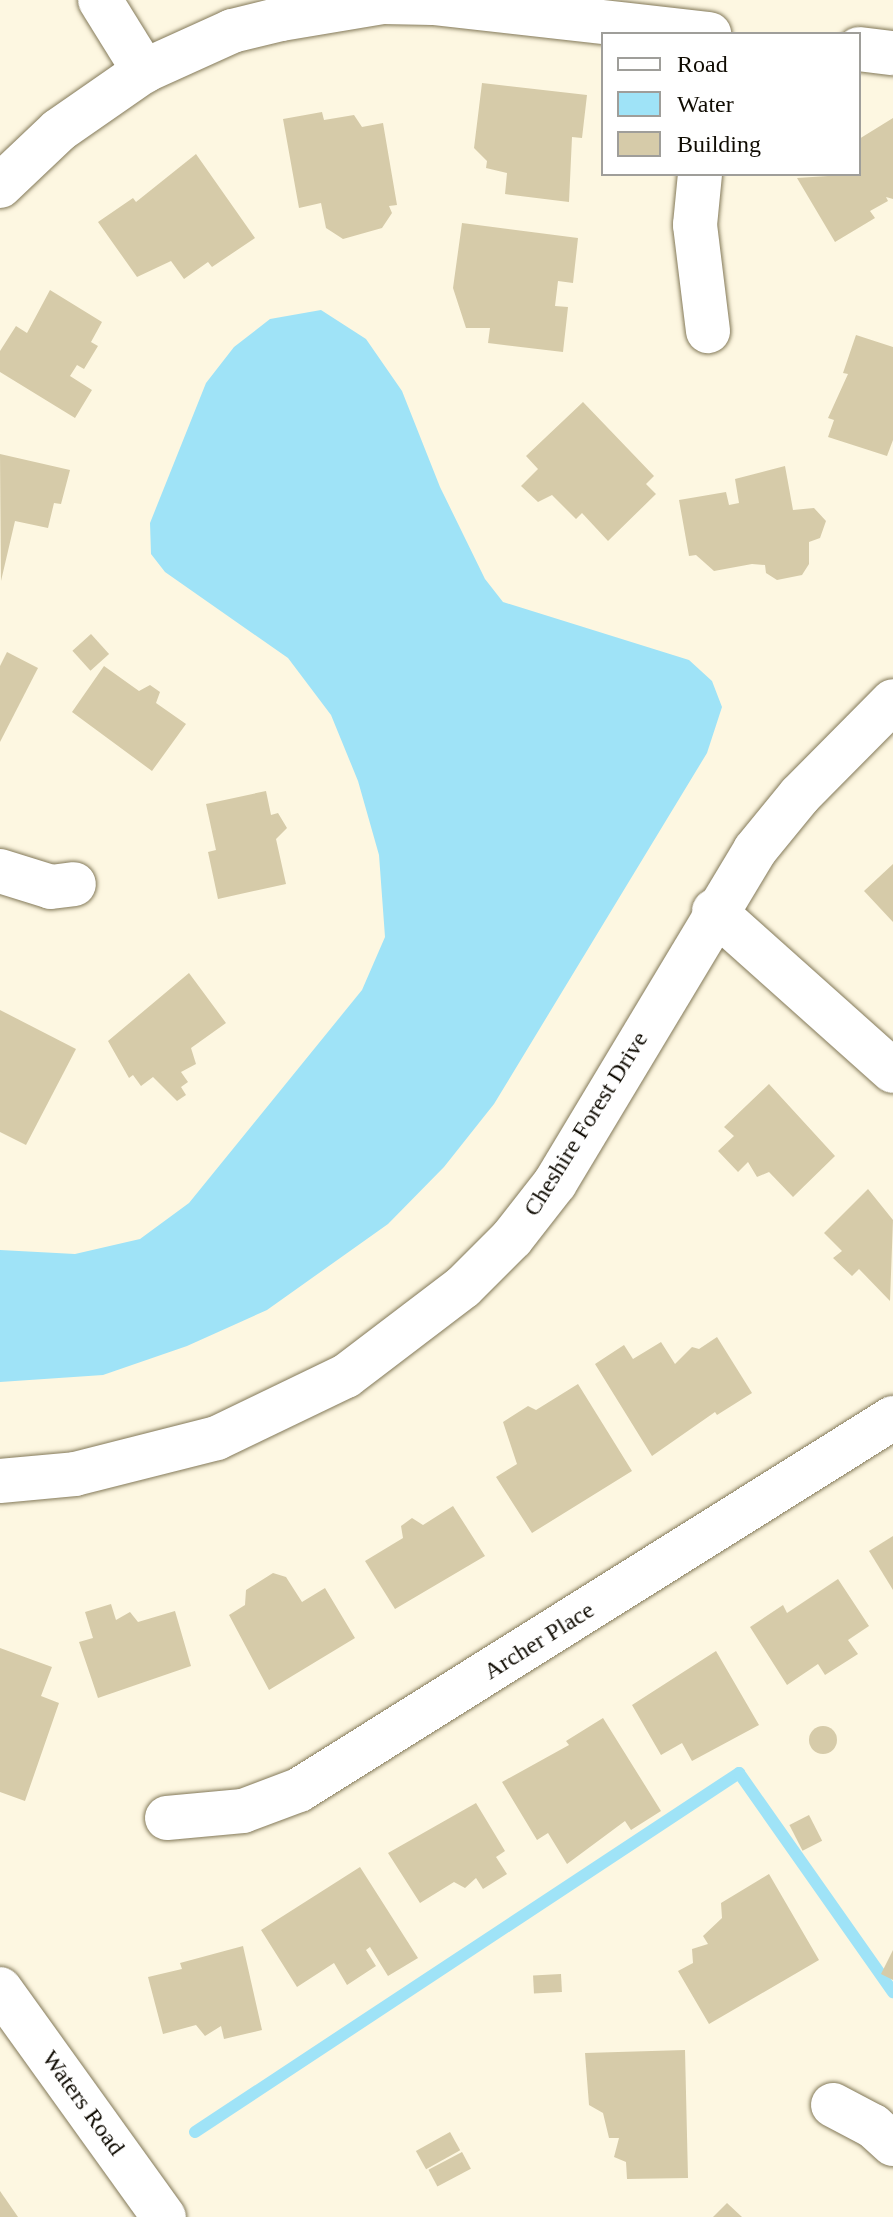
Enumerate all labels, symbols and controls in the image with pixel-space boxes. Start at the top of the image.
legend [601,32,861,176]
text: Road [677,51,728,77]
text: Water [677,91,734,117]
text: Building [677,131,761,157]
street label: Cheshire Forest Drive [518,1026,654,1222]
street label: Archer Place [479,1596,599,1686]
street label: Waters Road [35,2045,131,2161]

